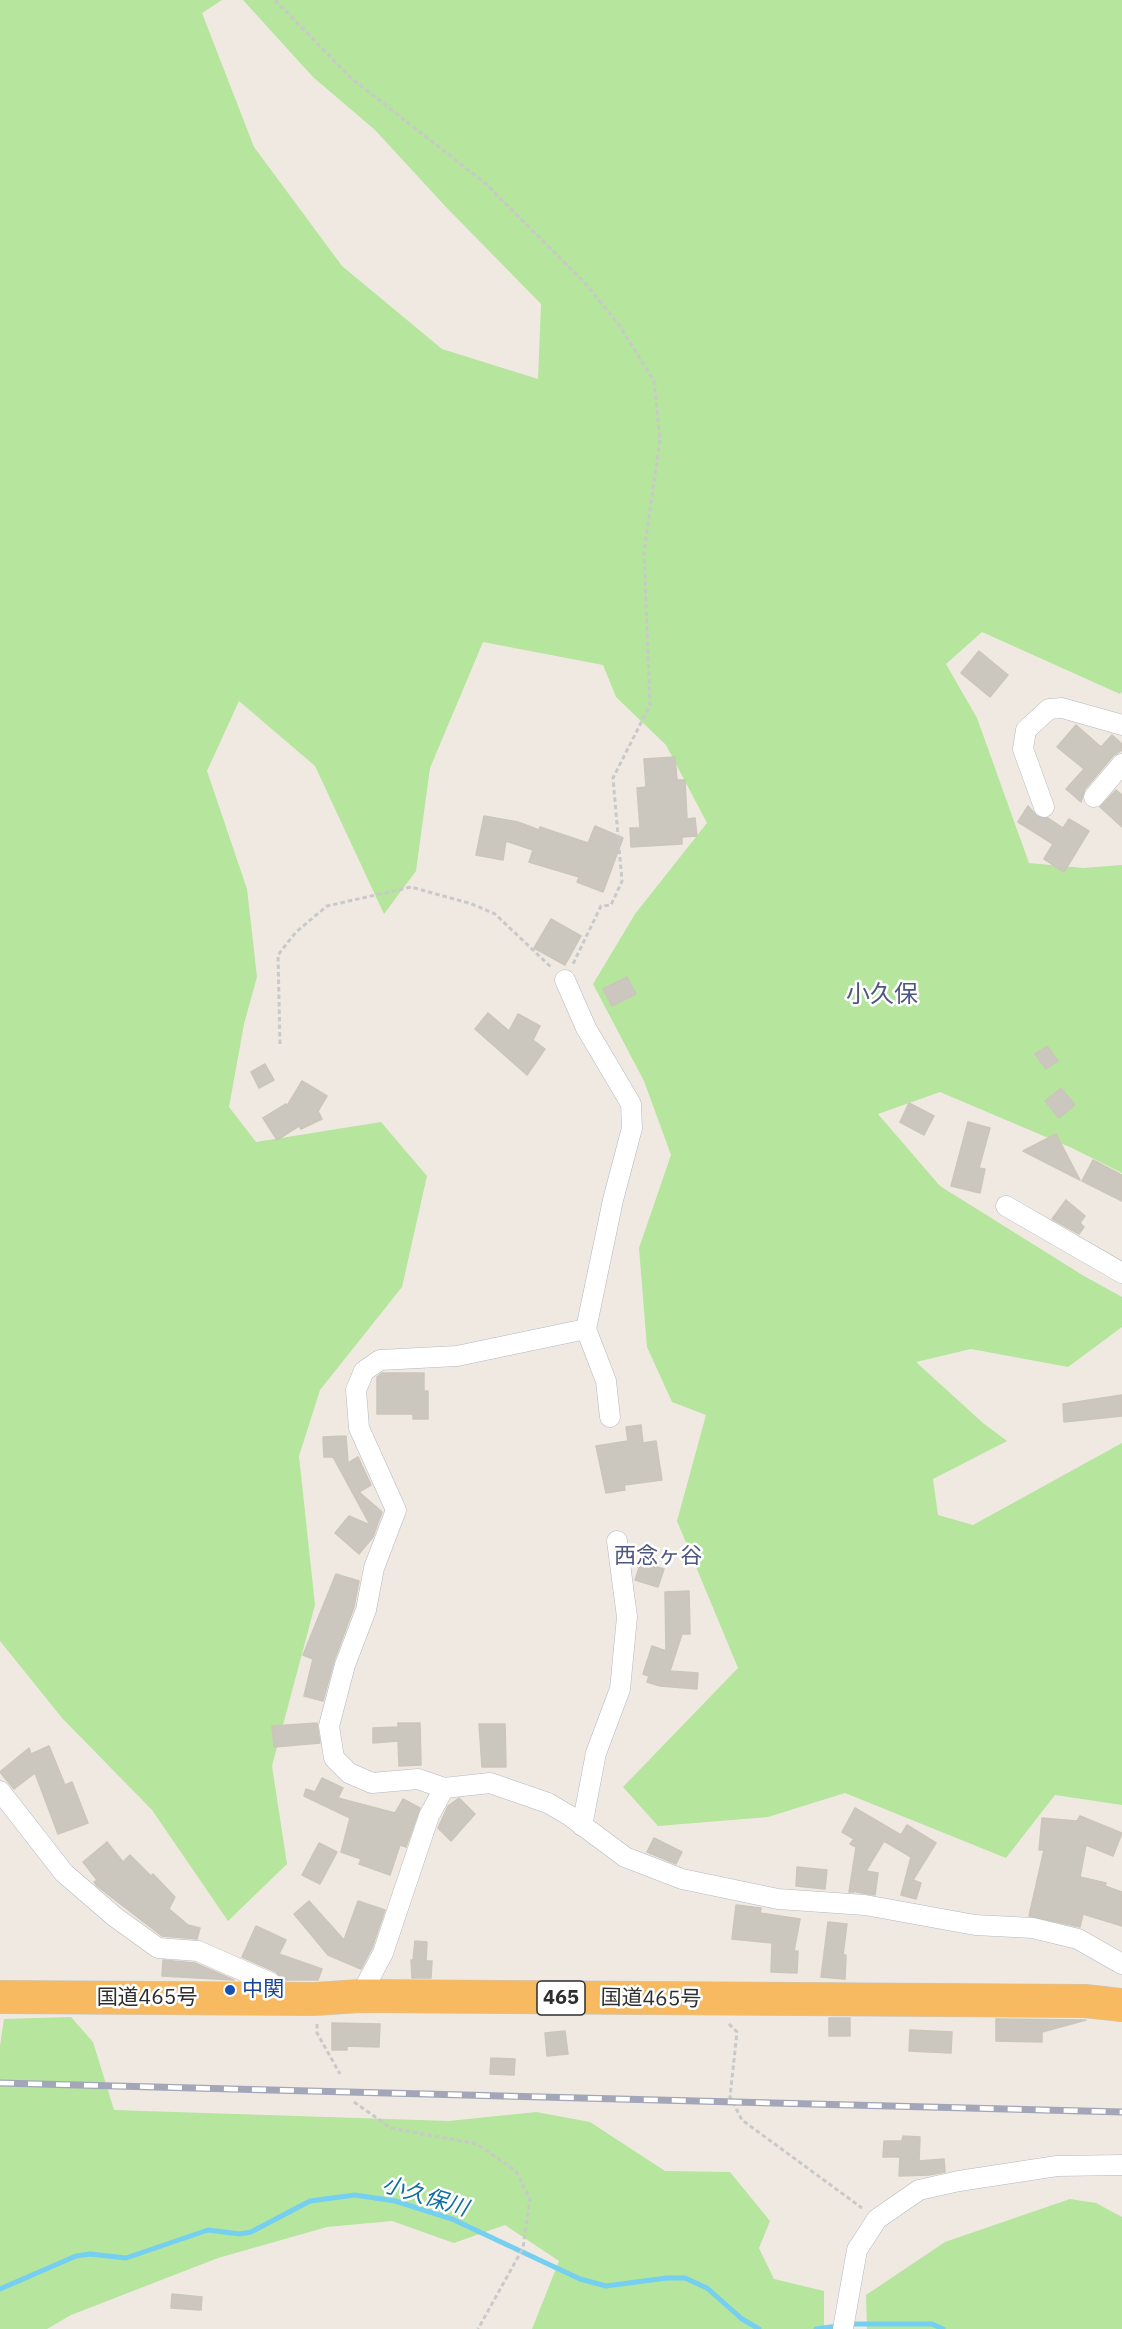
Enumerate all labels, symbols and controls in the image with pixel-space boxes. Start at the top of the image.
district label: 小久保 [846,981,918,1009]
district label: 西念ヶ谷 [614,1544,702,1570]
place label: 中関 [242,1977,284,2003]
road number: 465 [537,1981,585,2015]
marker: 中関 [223,1983,237,1997]
street label: 国道465号 [97,1985,197,2011]
street label: 国道465号 [600,1986,702,2012]
water label: 小久保川 [379,2172,471,2222]

